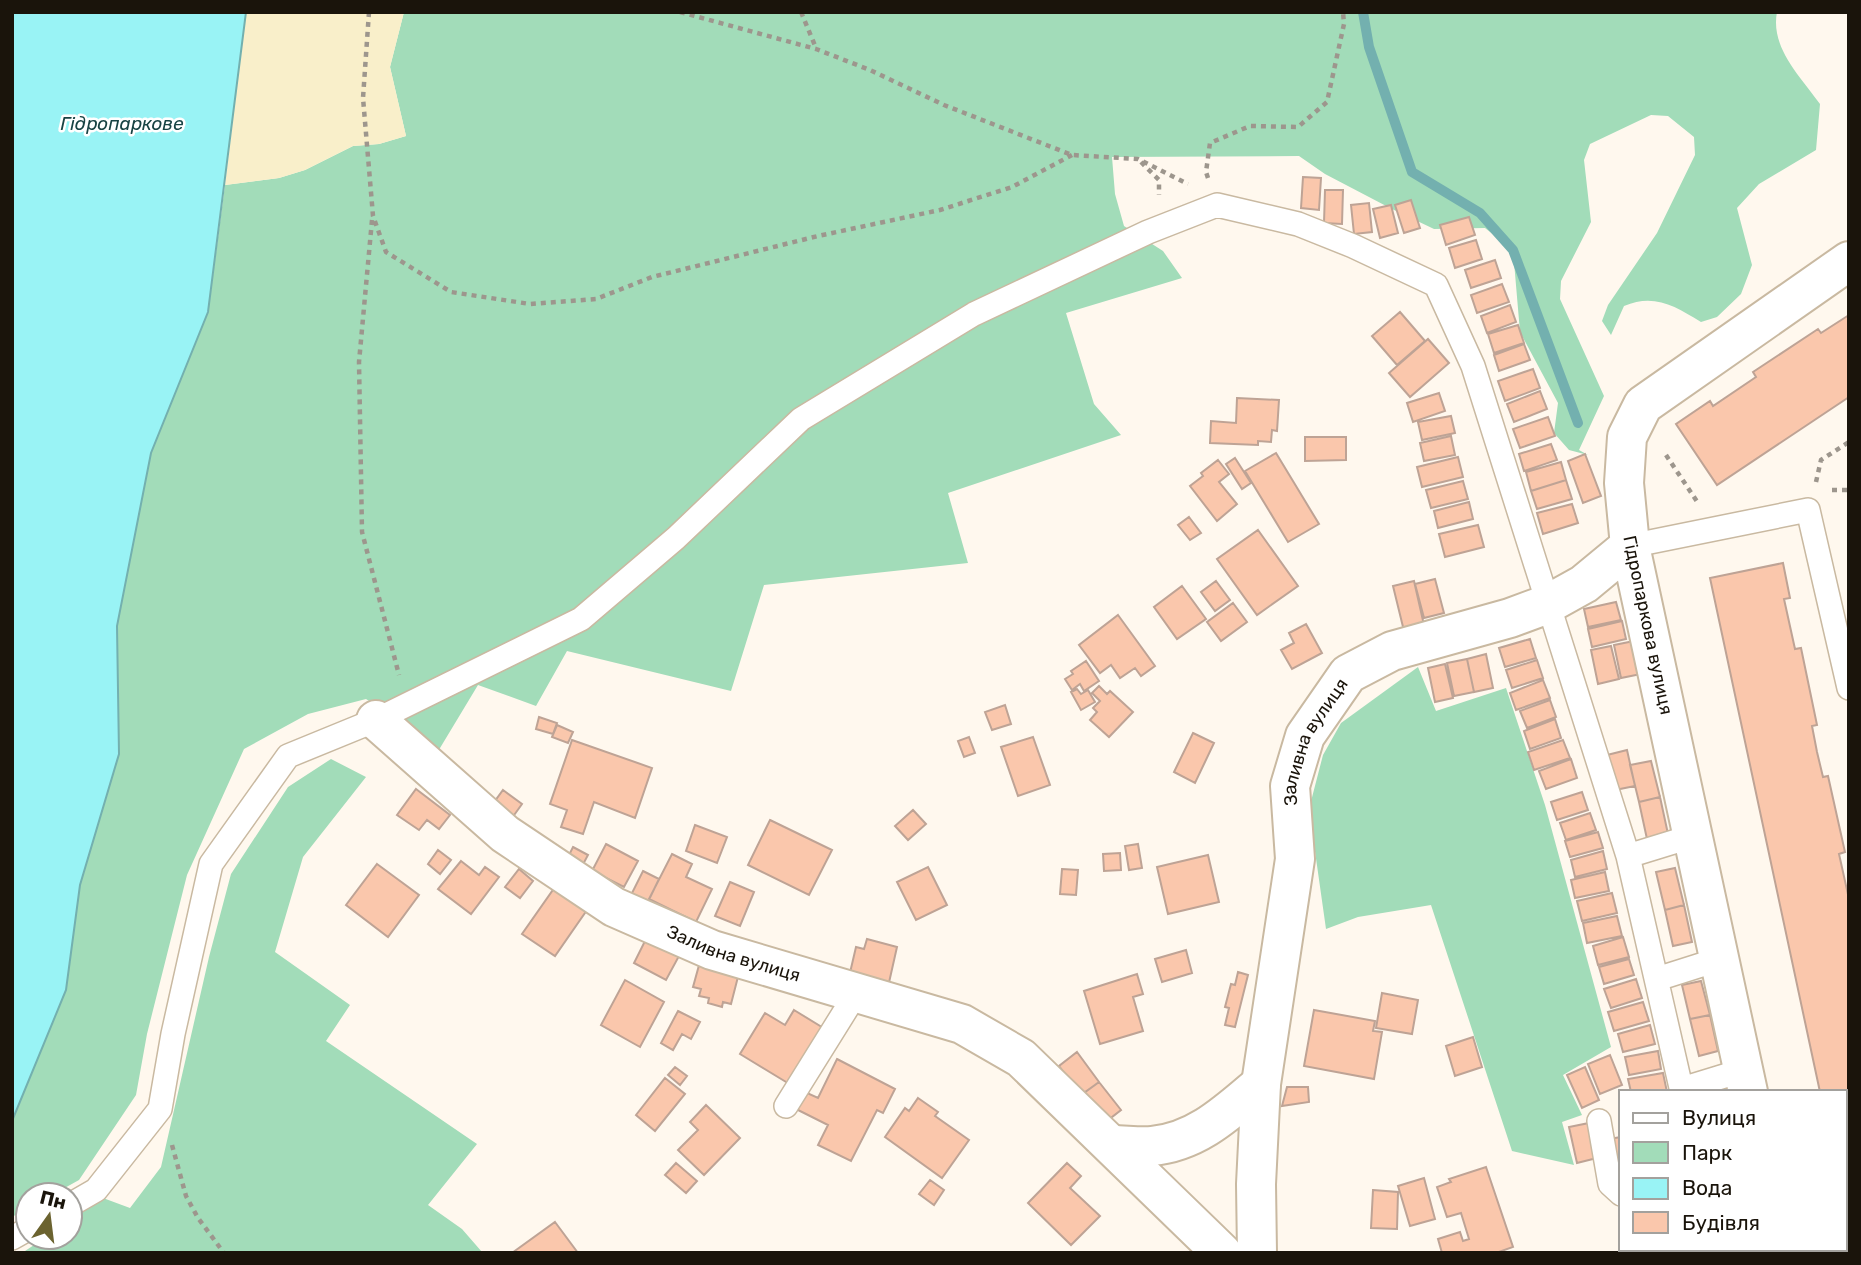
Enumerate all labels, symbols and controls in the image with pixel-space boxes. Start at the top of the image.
water label: Гідропаркове [60,112,184,135]
street label: Гідропаркова вулиця [1618,533,1678,717]
street label: Заливна вулиця [1279,674,1353,806]
street label: Заливна вулиця [663,921,803,987]
legend [1619,1090,1847,1251]
text: Вулиця [1682,1105,1756,1130]
text: Парк [1682,1140,1732,1165]
text: Вода [1682,1175,1732,1200]
north arrow [14,1181,84,1251]
text: Пн [37,1186,69,1214]
text: Будівля [1682,1210,1760,1235]

